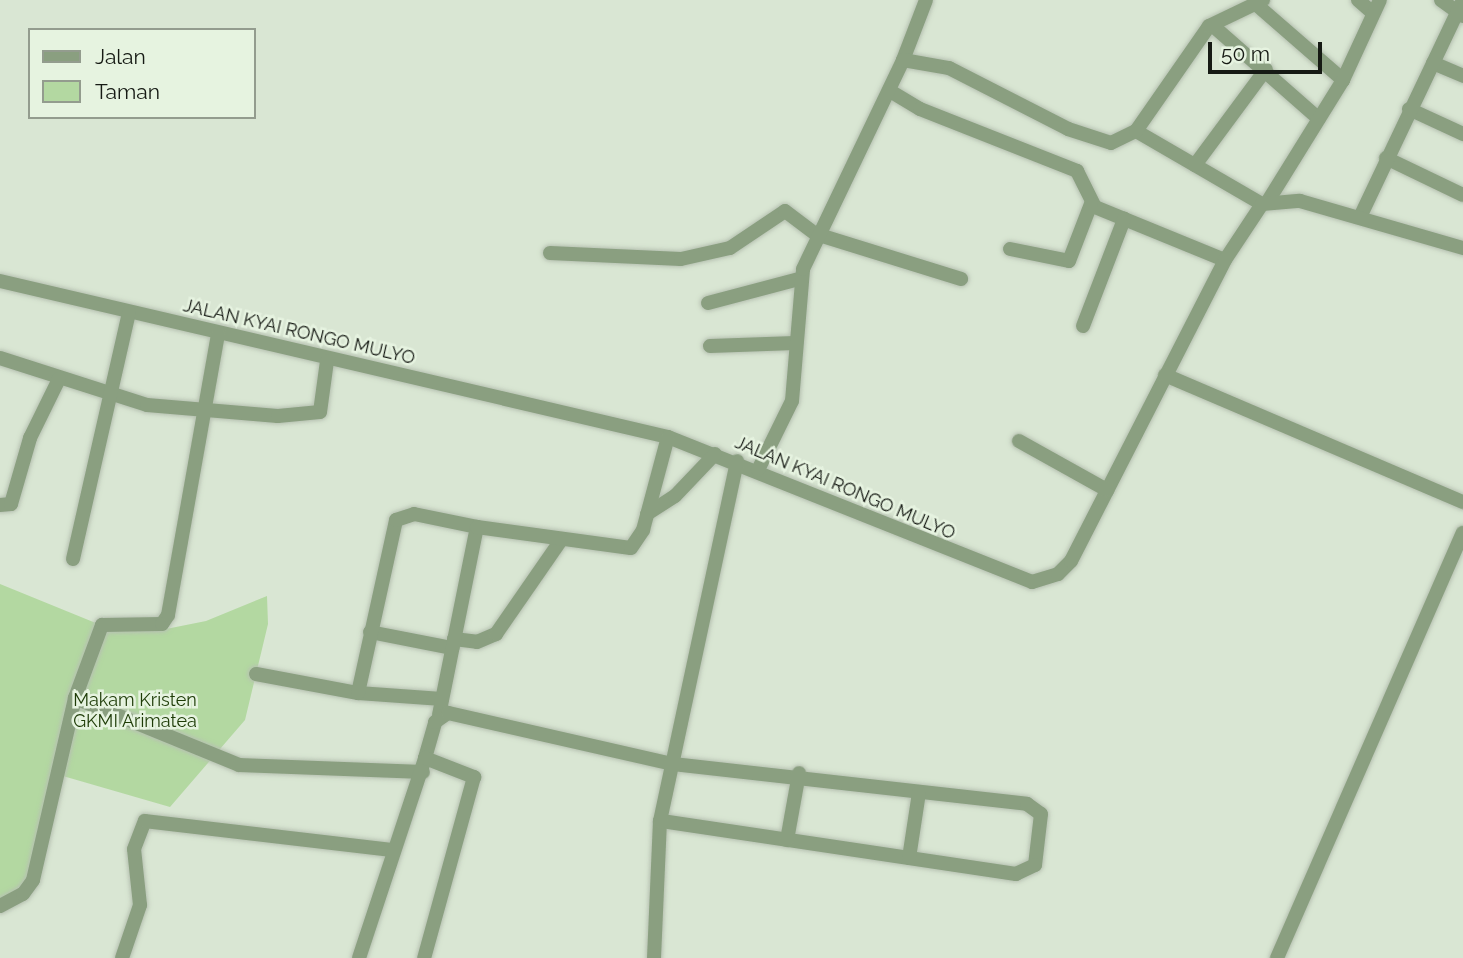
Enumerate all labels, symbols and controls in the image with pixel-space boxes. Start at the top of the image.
legend [28,28,256,119]
scale bar [1211,28,1325,72]
text: 50 m [1221,41,1270,66]
text: Jalan [95,44,146,69]
text: Taman [95,79,160,104]
street label: JALAN KYAI RONGO MULYO [181,295,417,369]
street label: JALAN KYAI RONGO MULYO [732,432,958,544]
park label: Makam Kristen GKMI Arimatea [73,690,197,732]

